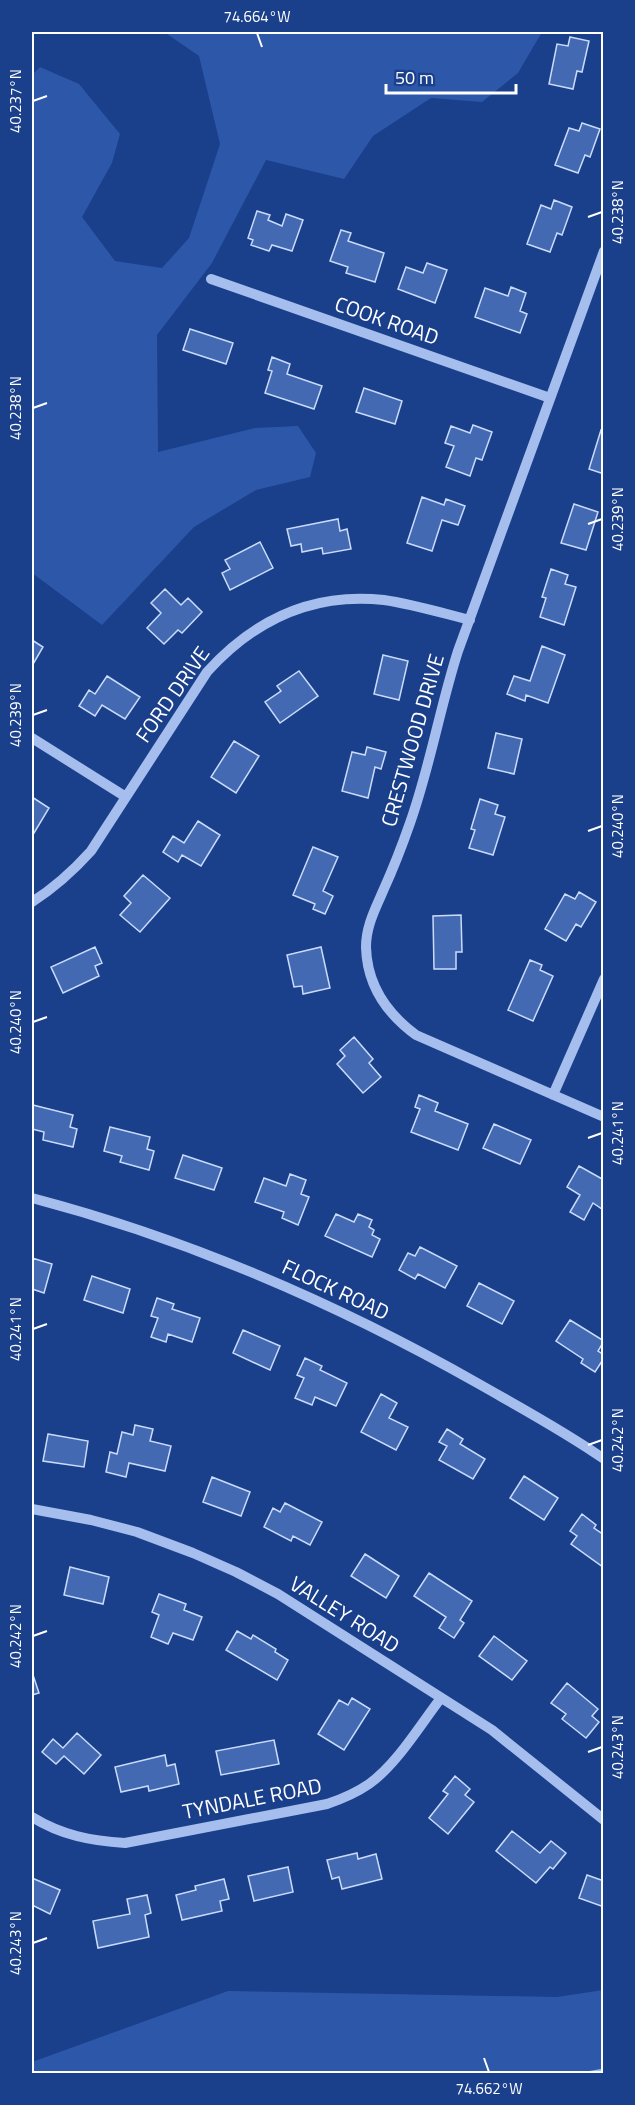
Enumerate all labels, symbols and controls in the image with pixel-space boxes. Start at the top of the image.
text: 74.664°W [224,5,290,28]
scale bar [386,57,516,95]
text: 50 m [395,64,434,91]
text: 40.237°N [4,69,27,133]
text: 40.238°N [606,180,629,244]
street label: COOK ROAD [331,287,443,353]
text: 40.238°N [4,376,27,440]
text: 40.239°N [606,487,629,551]
street label: FORD DRIVE [127,639,217,749]
street label: CRESTWOOD DRIVE [372,650,452,830]
text: 40.239°N [4,683,27,747]
text: 40.240°N [606,794,629,858]
text: 40.240°N [4,990,27,1054]
text: 40.241°N [606,1101,629,1165]
street label: FLOCK ROAD [277,1250,395,1328]
text: 40.241°N [4,1297,27,1361]
text: 40.242°N [606,1408,629,1472]
street label: VALLEY ROAD [284,1567,406,1661]
text: 40.242°N [4,1604,27,1668]
text: 40.243°N [606,1715,629,1779]
street label: TYNDALE ROAD [180,1769,324,1827]
text: 40.243°N [4,1911,27,1975]
text: 74.662°W [456,2077,522,2100]

